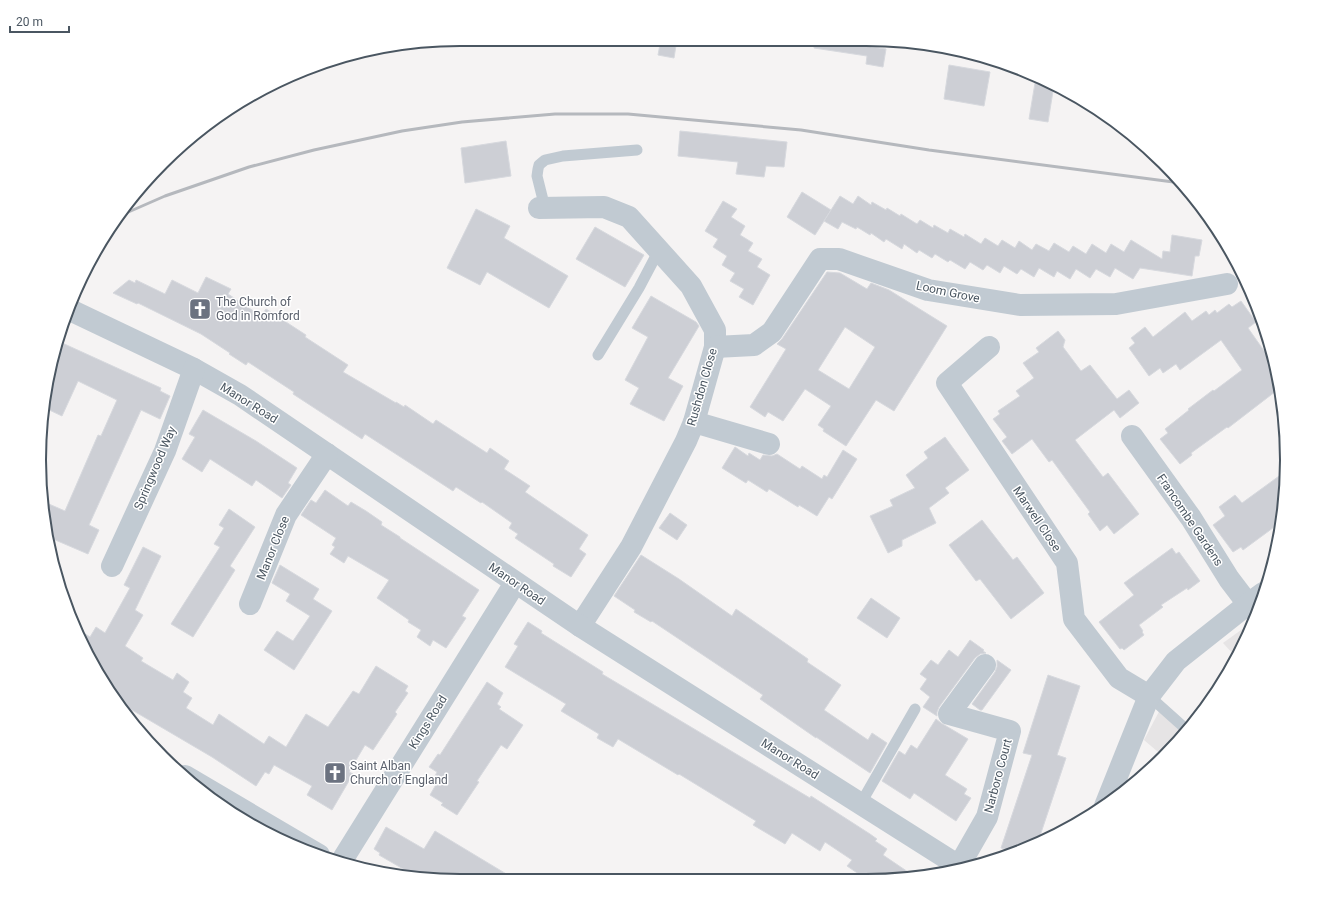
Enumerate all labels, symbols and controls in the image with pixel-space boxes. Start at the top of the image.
scale bar [10,8,69,34]
text: 20 m [16,15,43,29]
street label: Loom Grove [915,278,981,306]
place label: The Church of God in Romford [216,295,300,323]
church icon: The Church of God in Romford [187,296,213,322]
street label: Rushdon Close [684,347,720,427]
street label: Manor Road [218,380,280,426]
street label: Springwood Way [131,424,179,512]
street label: Francombe Gardens [1154,471,1226,569]
street label: Marwell Close [1010,484,1064,554]
street label: Manor Close [254,514,292,582]
street label: Manor Road [486,560,548,608]
street label: Kings Road [406,693,450,751]
street label: Manor Road [759,736,821,782]
street label: Narboro Court [981,737,1015,815]
place label: Saint Alban Church of England [350,759,448,787]
church icon: Saint Alban Church of England [322,760,348,786]

